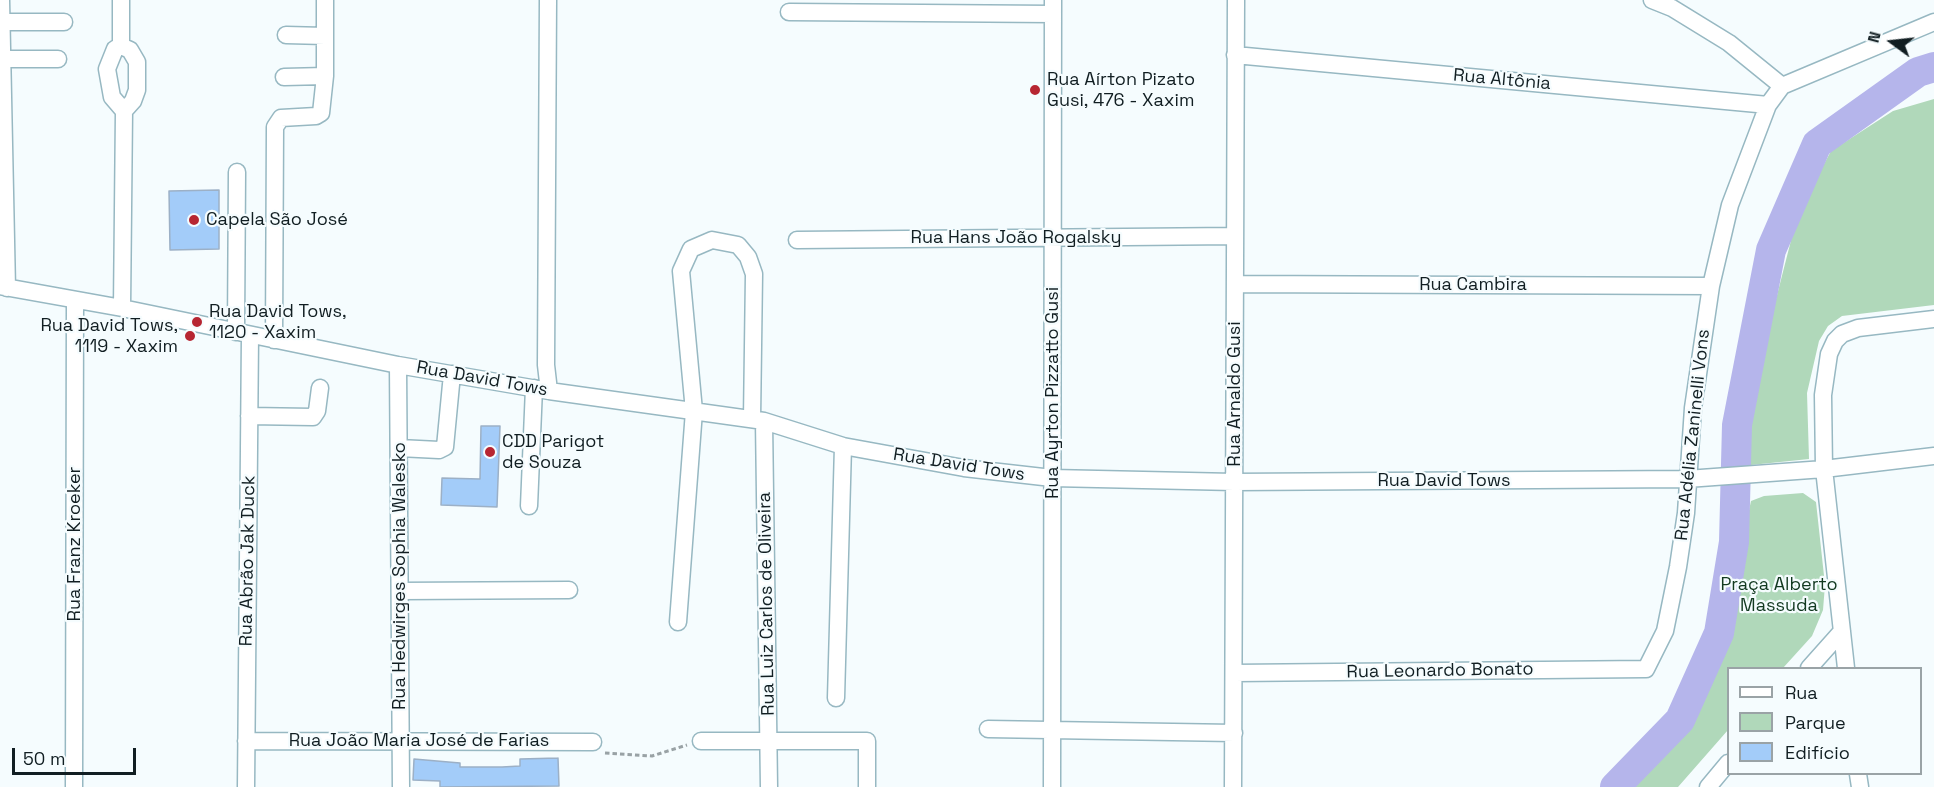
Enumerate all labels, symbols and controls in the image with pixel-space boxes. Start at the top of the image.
north arrow [1862,12,1922,72]
text: N [1863,29,1886,45]
street label: Rua Altônia [1452,65,1552,95]
place label: Rua Aírton Pizato Gusi, 476 - Xaxim [1047,69,1195,112]
marker: Rua Aírton Pizato Gusi, 476 - Xaxim [1028,83,1042,97]
place label: Capela São José [206,209,348,231]
marker: Capela São José [187,213,201,227]
street label: Rua Hans João Rogalsky [911,227,1121,249]
street label: Rua Cambira [1419,274,1527,296]
street label: Rua Ayrton Pizzatto Gusi [1042,287,1064,499]
place label: Rua David Tows, 1120 - Xaxim [209,301,347,344]
place label: Rua David Tows, 1119 - Xaxim [40,315,178,358]
marker: Rua David Tows, 1120 - Xaxim [190,315,204,329]
street label: Rua Arnaldo Gusi [1224,321,1246,467]
street label: Rua Adélia Zaninelli Vons [1671,328,1715,542]
marker: Rua David Tows, 1119 - Xaxim [183,329,197,343]
street label: Rua David Tows [415,357,549,401]
place label: CDD Parigot de Souza [502,431,604,474]
street label: Rua Hedwirges Sophia Walesko [389,442,411,710]
street label: Rua David Tows [892,444,1026,486]
marker: CDD Parigot de Souza [483,445,497,459]
street label: Rua Franz Kroeker [64,467,86,621]
street label: Rua David Tows [1377,470,1511,492]
street label: Rua Abrão Jak Duck [236,475,260,647]
street label: Rua Luiz Carlos de Oliveira [754,492,780,716]
park label: Praça Alberto Massuda [1720,574,1838,616]
street label: Rua Leonardo Bonato [1346,659,1534,683]
legend [1727,667,1922,775]
text: Rua [1785,681,1818,704]
text: Parque [1785,711,1846,734]
street label: Rua João Maria José de Farias [289,730,549,752]
scale bar [15,736,140,774]
text: Edifício [1785,741,1850,764]
text: 50 m [23,747,65,770]

